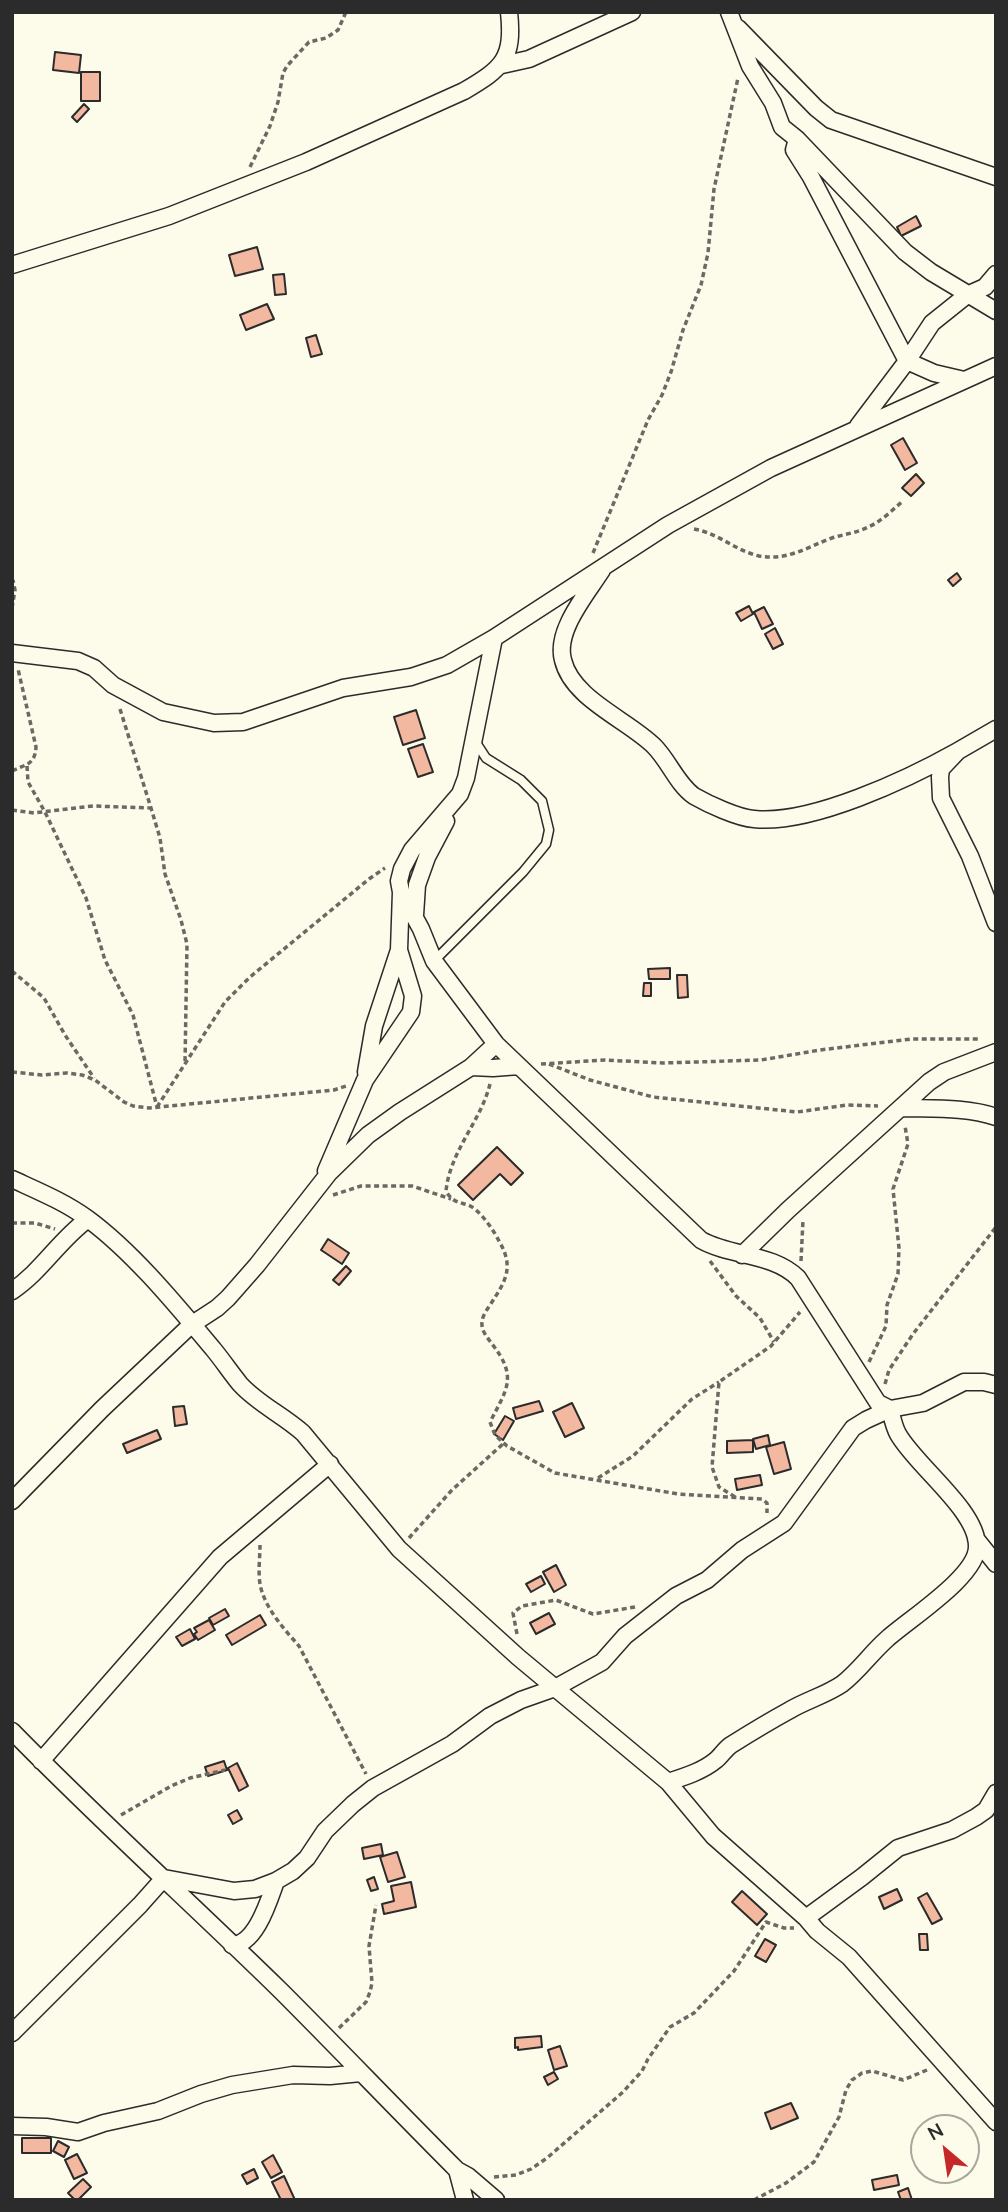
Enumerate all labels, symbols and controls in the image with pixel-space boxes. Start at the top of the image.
north arrow [910,2114,980,2184]
text: N [923,2118,948,2147]

